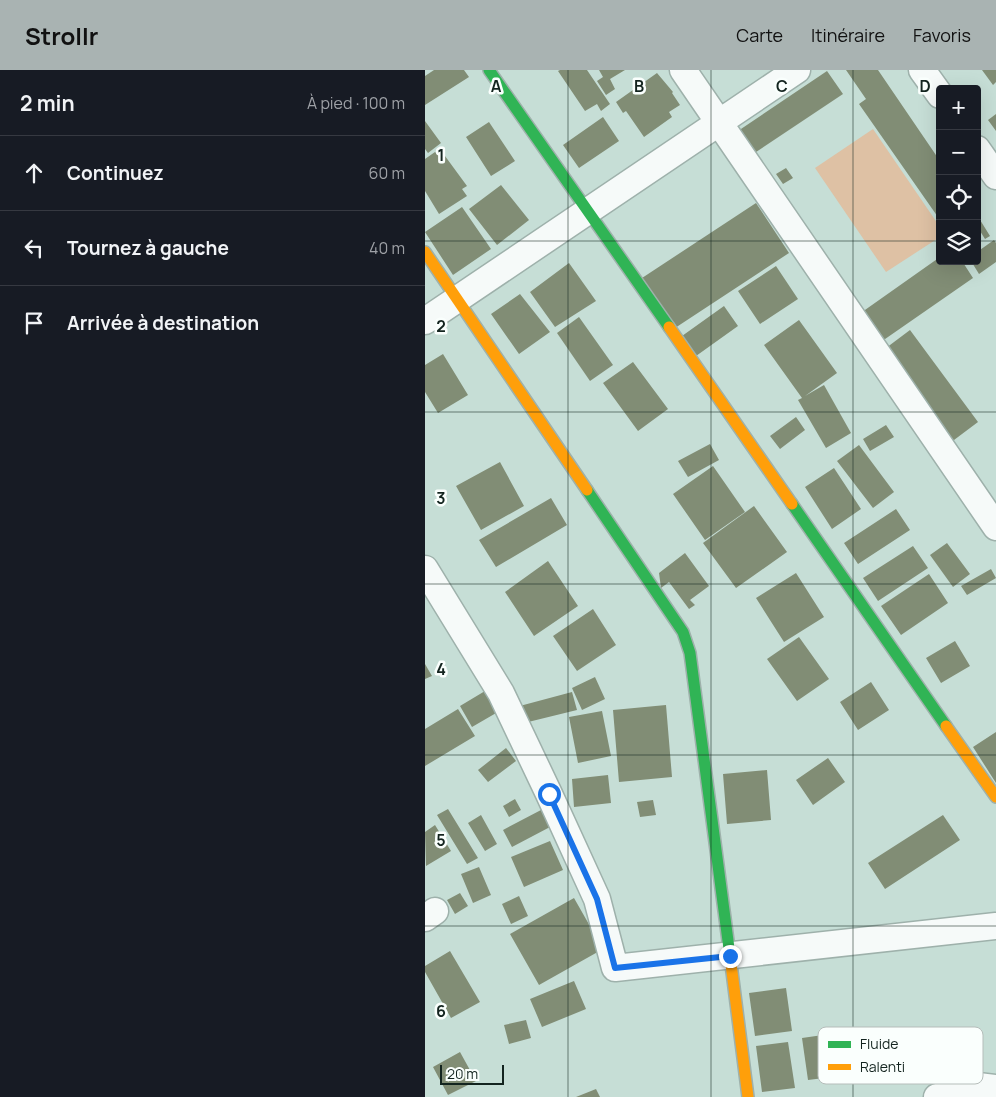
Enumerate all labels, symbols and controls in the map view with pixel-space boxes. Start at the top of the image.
text: Strollr [25,19,98,52]
text: Carte [736,23,783,47]
text: Itinéraire [811,23,885,47]
text: Favoris [913,23,971,47]
text: A [491,75,502,97]
text: B [634,75,644,97]
text: C [776,75,788,97]
text: D [919,75,931,97]
map controls [936,85,981,265]
button: + [936,85,981,130]
text: 2 min [20,89,75,117]
text: À pied · 100 m [307,92,405,114]
button: − [936,130,981,175]
text: 1 [437,144,445,166]
icon: ahead [20,159,48,187]
text: Continuez [67,160,164,186]
text: 60 m [369,162,405,184]
button: locate [936,175,981,220]
button: layers [936,220,981,265]
icon: left [20,234,48,262]
text: Tournez à gauche [67,235,229,261]
text: 40 m [369,237,405,259]
icon: arrive [20,309,48,337]
text: Arrivée à destination [67,310,259,336]
text: 2 [436,315,446,337]
text: 3 [436,487,446,509]
text: 4 [436,658,446,680]
route start [538,783,561,806]
text: 5 [436,829,446,851]
route end [719,945,742,968]
text: 6 [436,1000,446,1022]
legend [818,1027,983,1084]
text: Fluide [860,1034,898,1053]
text: Ralenti [860,1057,905,1076]
scale bar [440,1062,504,1085]
text: 20 m [447,1064,478,1083]

